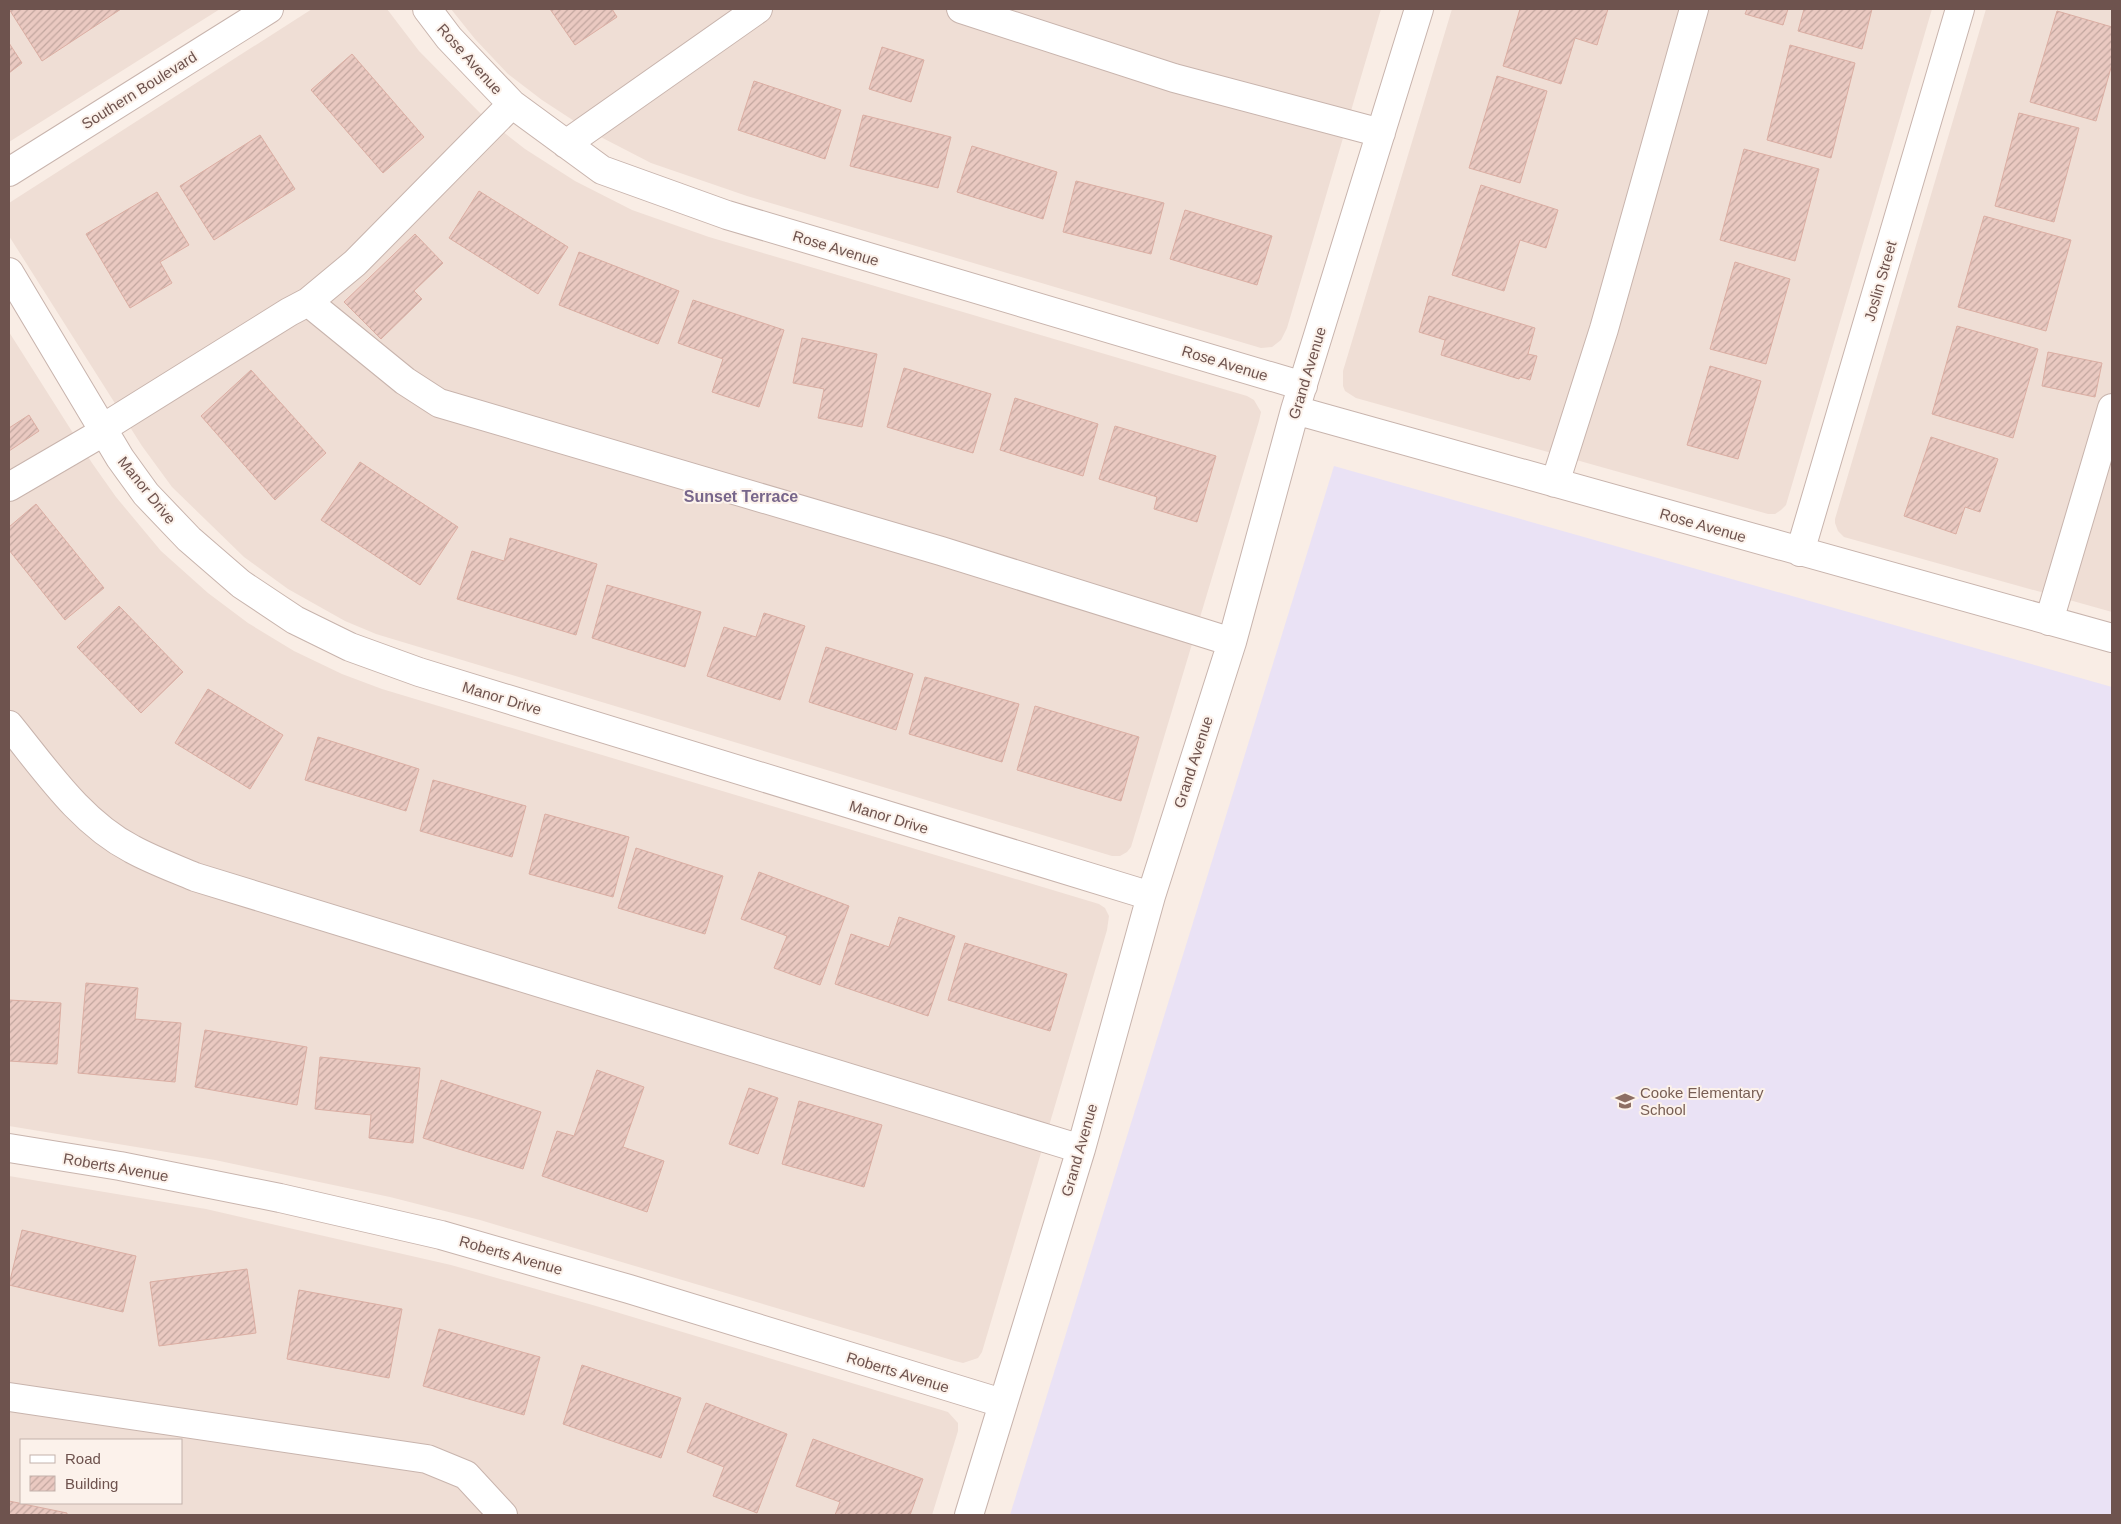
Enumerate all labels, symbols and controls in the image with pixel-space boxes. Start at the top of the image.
street label: Rose Avenue [434,20,506,98]
street label: Southern Boulevard [78,48,200,132]
street label: Rose Avenue [791,227,881,269]
street label: Joslin Street [1860,238,1900,323]
street label: Grand Avenue [1285,325,1329,421]
street label: Rose Avenue [1180,342,1270,384]
street label: Manor Drive [115,453,179,527]
district label: Sunset Terrace [684,488,798,505]
street label: Rose Avenue [1658,505,1748,545]
street label: Manor Drive [460,678,544,718]
street label: Grand Avenue [1170,714,1216,810]
street label: Manor Drive [847,797,931,837]
place label: Cooke Elementary School [1640,1084,1764,1118]
school or university icon: Cooke Elementary School [1614,1090,1636,1112]
street label: Grand Avenue [1058,1102,1100,1198]
street label: Roberts Avenue [62,1149,170,1185]
street label: Roberts Avenue [457,1232,565,1278]
street label: Roberts Avenue [845,1348,951,1396]
legend [20,1439,182,1504]
text: Road [65,1450,101,1467]
text: Building [65,1475,118,1492]

